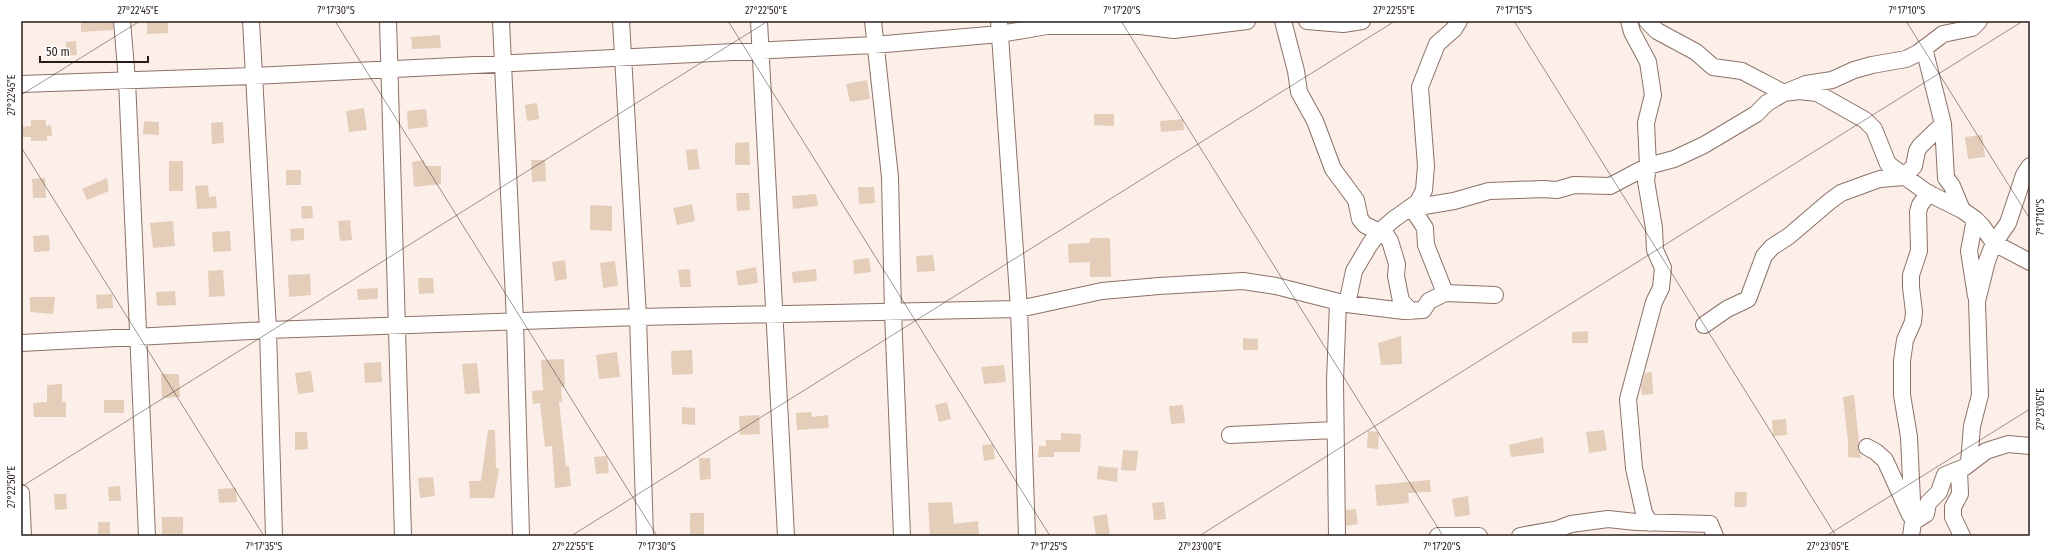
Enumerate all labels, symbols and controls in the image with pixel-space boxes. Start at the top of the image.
text: 27°22'45"E [117,5,159,17]
text: 7°17'30"S [317,5,355,17]
text: 27°22'50"E [745,5,787,17]
text: 7°17'20"S [1103,5,1141,17]
text: 27°22'55"E [1373,5,1415,17]
text: 7°17'15"S [1496,5,1532,17]
text: 7°17'10"S [1889,5,1925,17]
scale bar [40,38,148,64]
text: 50 m [46,45,70,59]
text: 27°22'45"E [6,74,18,116]
text: 7°17'10"S [2035,199,2047,235]
text: 27°23'05"E [2035,388,2047,430]
text: 27°22'50"E [6,466,18,508]
text: 7°17'35"S [246,541,282,553]
text: 27°22'55"E [552,541,594,553]
text: 7°17'30"S [638,541,676,553]
text: 7°17'25"S [1031,541,1067,553]
text: 27°23'00"E [1179,541,1222,553]
text: 7°17'20"S [1423,541,1461,553]
text: 27°23'05"E [1807,541,1849,553]

